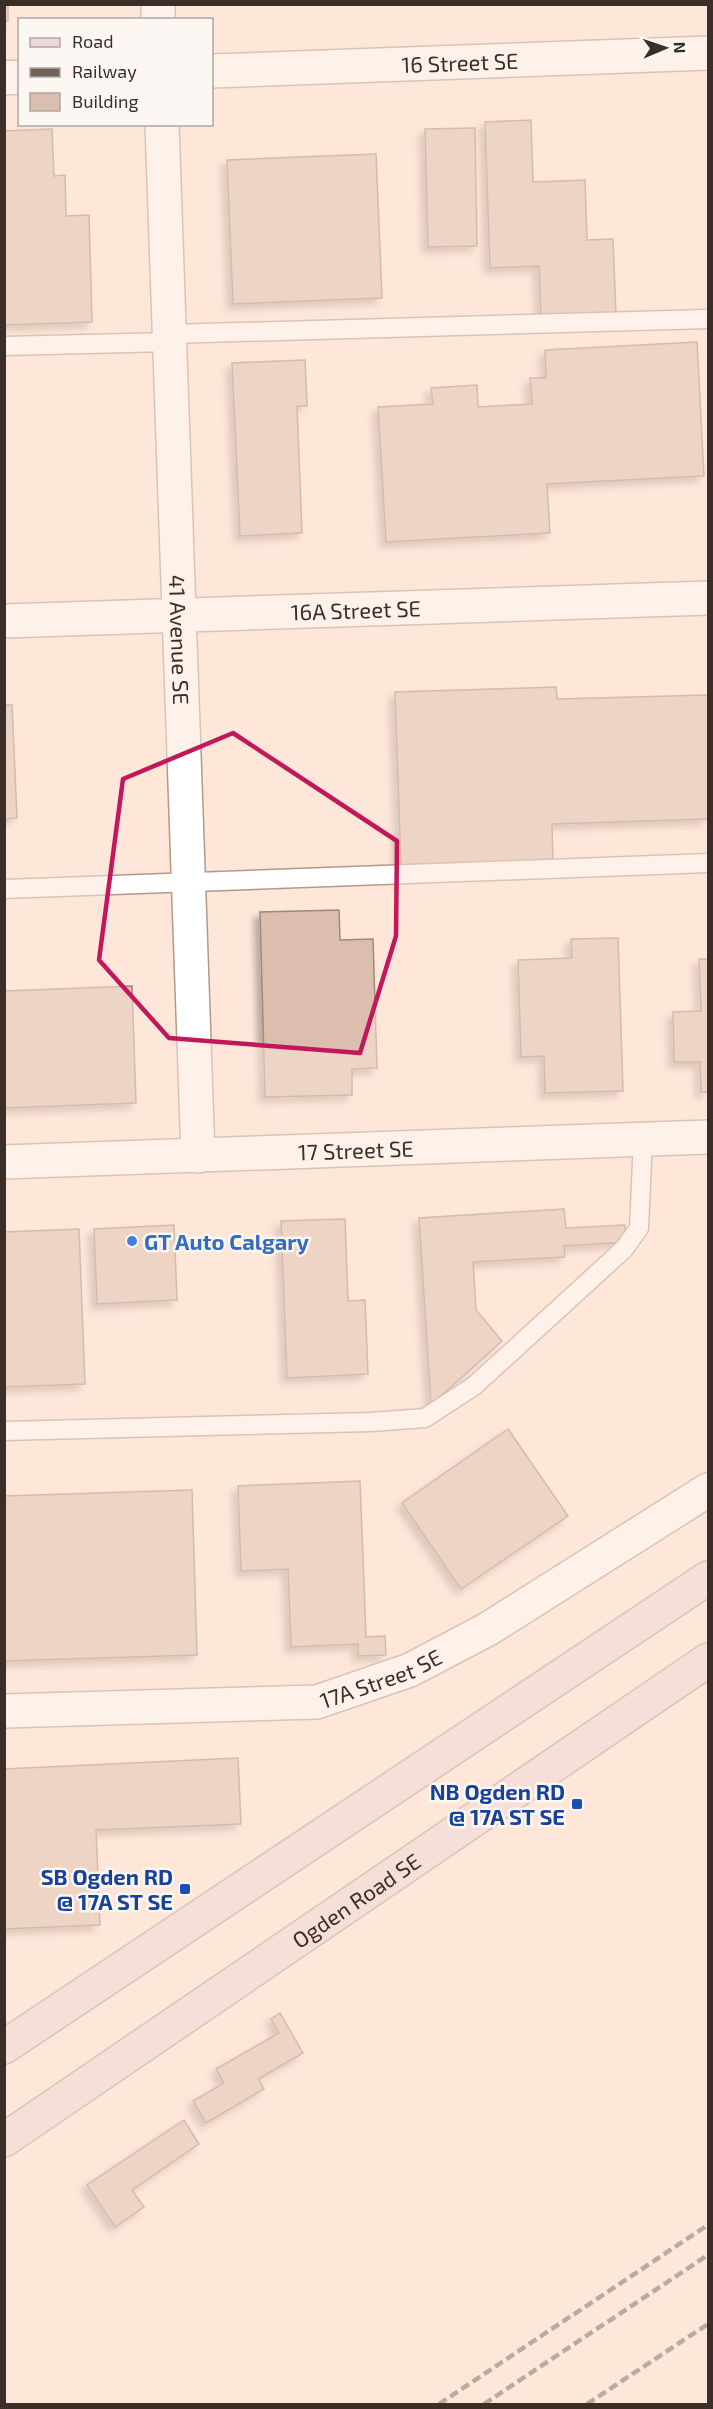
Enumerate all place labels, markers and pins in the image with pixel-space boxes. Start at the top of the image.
place label: GT Auto Calgary [144,1228,310,1255]
marker: GT Auto Calgary [125,1234,139,1248]
place label: NB Ogden RD @ 17A ST SE [430,1778,565,1829]
marker: NB Ogden RD @ 17A ST SE [570,1797,584,1811]
place label: SB Ogden RD @ 17A ST SE [41,1863,173,1914]
marker: SB Ogden RD @ 17A ST SE [178,1882,192,1896]

